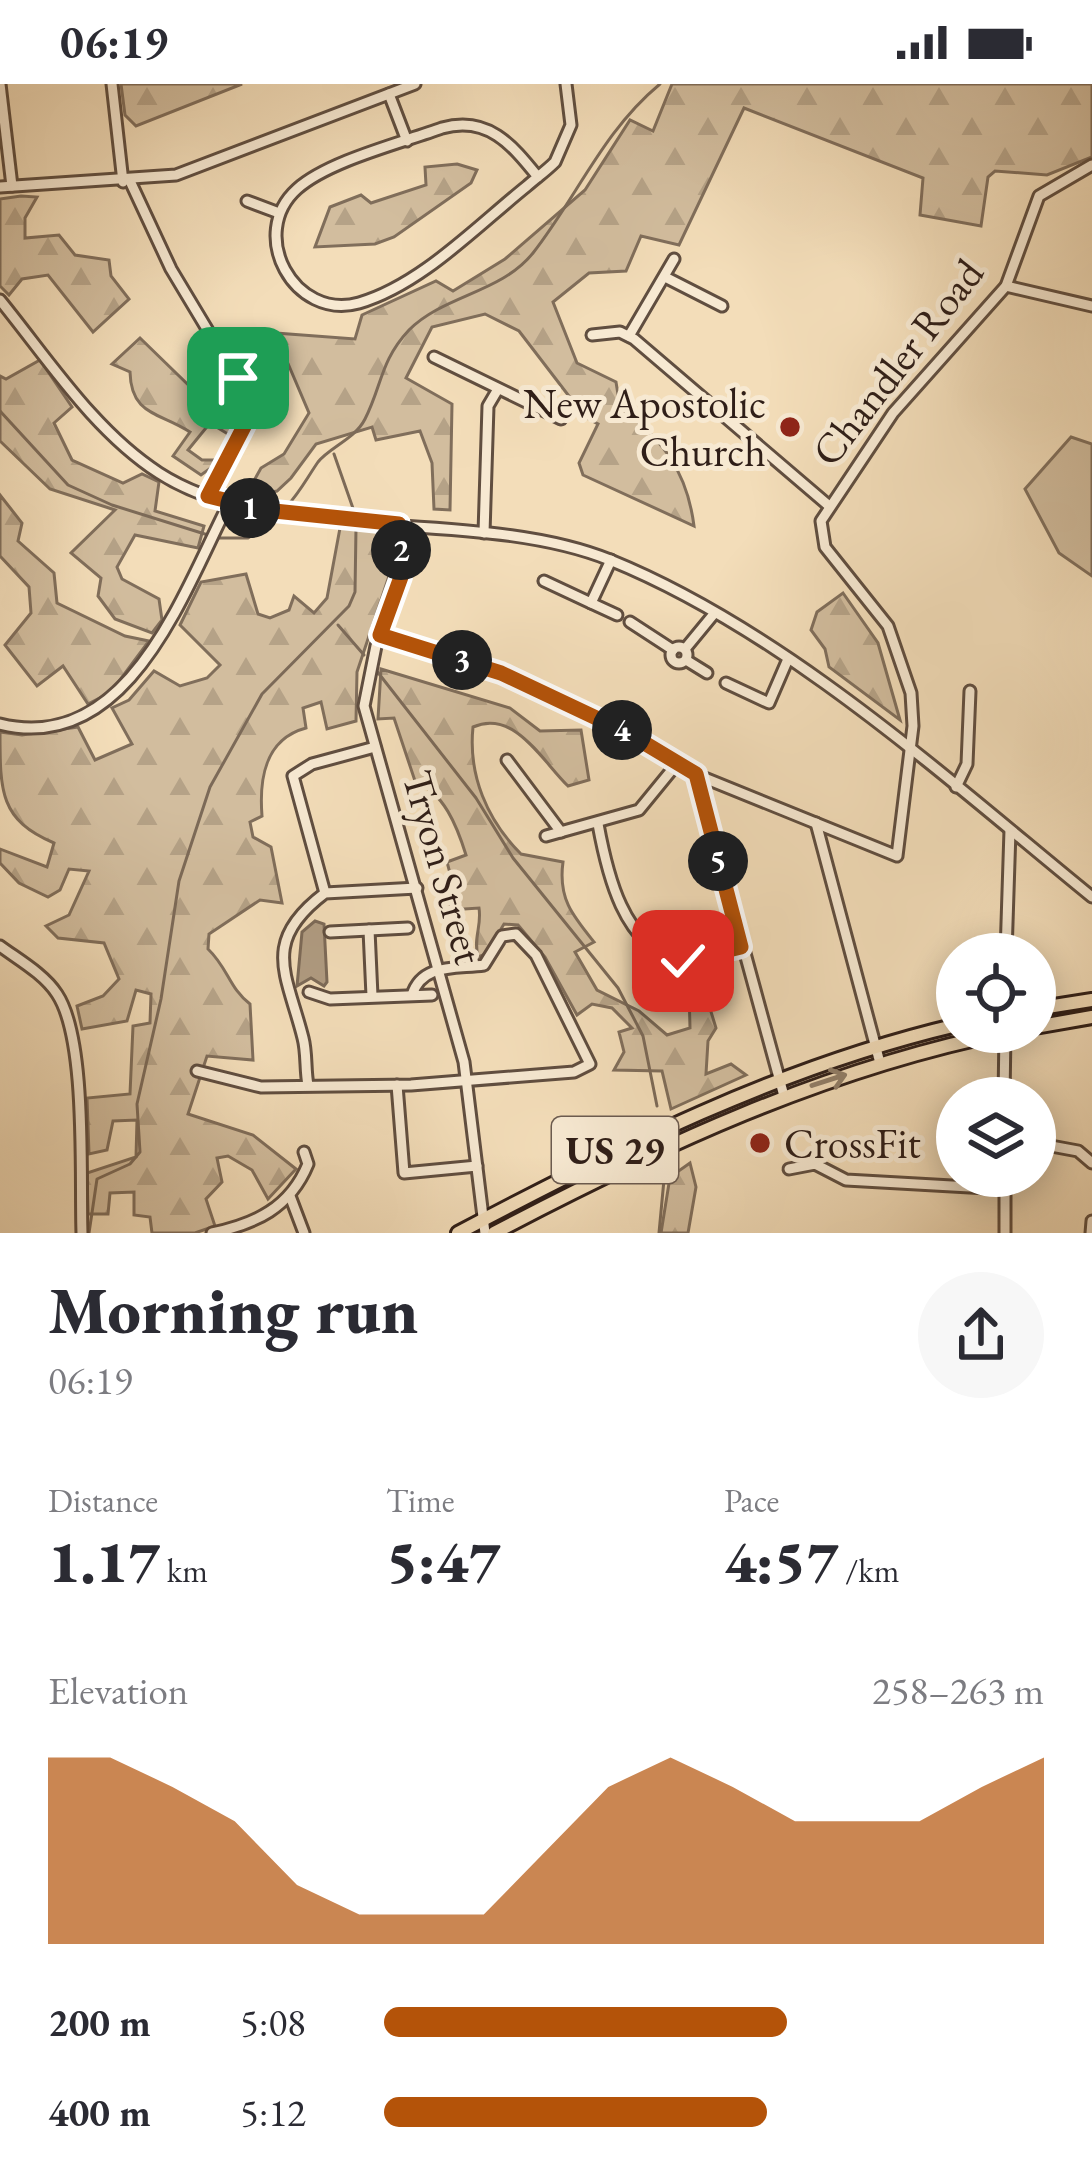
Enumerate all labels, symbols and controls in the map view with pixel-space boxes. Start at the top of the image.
text: 06:19 [60,13,168,71]
street label: Chandler Road [799,247,996,477]
pin [187,327,289,429]
icon: arrive [205,345,271,411]
place label: New Apostolic Church [523,376,766,479]
marker: New Apostolic Church [777,414,803,440]
pin: 1 [220,478,280,538]
text: 1 [241,486,259,529]
pin: 2 [371,520,431,580]
text: 2 [392,528,410,571]
pin: 3 [432,630,492,690]
text: 3 [453,638,471,681]
pin: 4 [592,700,652,760]
text: 4 [613,708,631,751]
street label: Tryon Street [390,764,497,970]
pin: 5 [688,831,748,891]
text: 5 [709,839,727,882]
pin [632,910,734,1012]
icon: check [650,928,716,994]
map controls [936,933,1056,1197]
button: locate [936,933,1056,1053]
one-way arrow [809,1067,847,1089]
button: layers [936,1077,1056,1197]
place label: CrossFit [784,1116,921,1171]
road number: US 29 [552,1117,678,1183]
marker: CrossFit [747,1130,773,1156]
text: Morning run [48,1267,418,1353]
button: share [918,1272,1044,1398]
text: 06:19 [48,1355,133,1406]
text: Distance [48,1479,158,1522]
text: Time [386,1479,455,1522]
text: Pace [724,1479,779,1522]
text: 1.17 [48,1522,160,1600]
text: 5:47 [386,1522,501,1600]
text: 4:57 [724,1522,839,1600]
text: km [160,1549,208,1592]
text: /km [839,1549,899,1592]
text: Elevation [48,1665,188,1716]
text: 258–263 m [872,1665,1044,1716]
text: 200 m [48,1997,151,2048]
text: 5:08 [240,1997,306,2048]
text: 400 m [48,2087,151,2138]
text: 5:12 [240,2087,306,2138]

